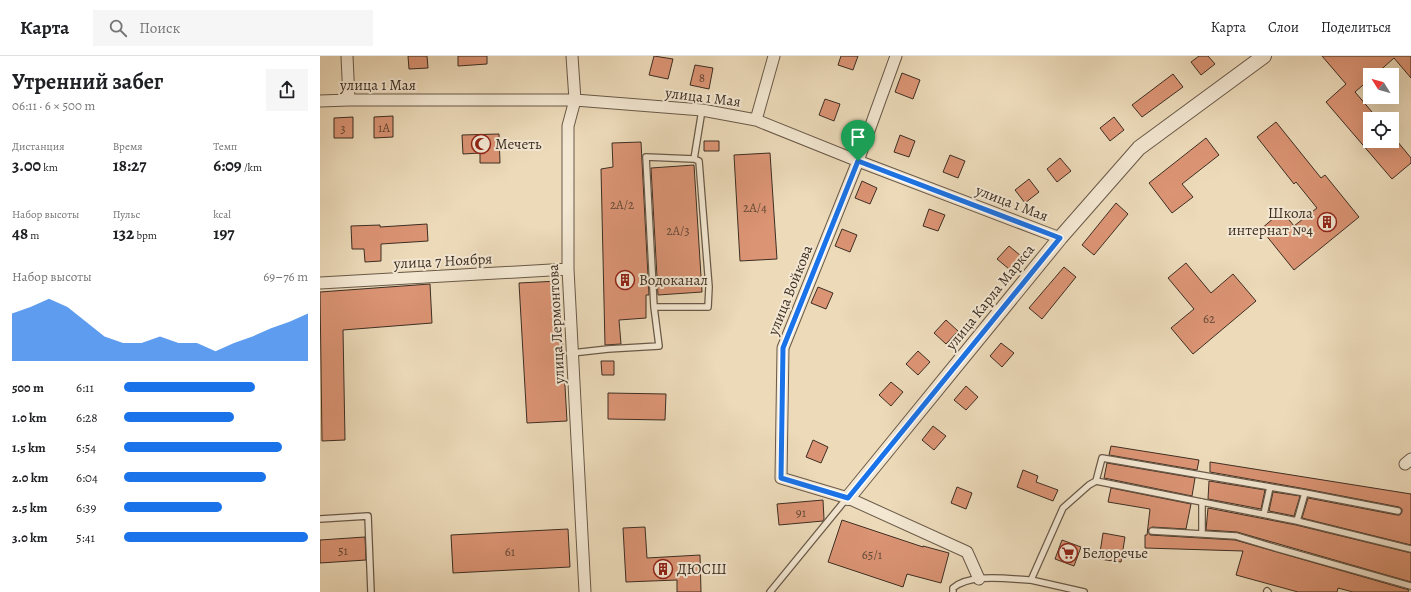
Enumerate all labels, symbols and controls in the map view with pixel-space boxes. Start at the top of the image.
search box [93,10,373,46]
text: Карта [20,15,69,41]
icon: search [107,17,129,39]
text: Поиск [139,18,180,38]
text: Карта [1211,18,1246,37]
text: Слои [1268,18,1299,37]
text: Поделиться [1321,18,1391,37]
text: Утренний забег [12,67,163,97]
north arrow [1363,68,1399,104]
map controls [1363,68,1399,148]
button: share [266,69,308,111]
house number: 8 [699,69,705,86]
street label: улица 1 Мая [339,75,416,95]
street label: улица 1 Мая [663,82,742,112]
text: 06:11 · 6 × 500 m [12,97,95,114]
button: locate [1363,112,1399,148]
house number: 1А [378,119,390,136]
house number: 3 [340,120,346,137]
pin [841,120,875,161]
icon: arrive [847,126,869,148]
mosque icon: Мечеть [470,133,492,155]
place label: Мечеть [495,134,542,154]
text: Дистанция [12,139,64,154]
text: Время [113,139,143,154]
text: Темп [213,139,237,154]
text: 3.00 [12,154,41,177]
text: 18:27 [113,154,146,177]
text: 6:09 [213,154,242,177]
text: km [41,160,58,175]
text: /km [242,160,262,175]
street label: улица 1 Мая [972,180,1051,226]
house number: 2А/2 [610,196,634,213]
house number: 2А/4 [743,199,767,216]
place label: Школа интернат №4 [1228,203,1313,240]
text: Набор высоты [12,207,79,222]
text: Пульс [113,207,140,222]
text: kcal [213,207,231,222]
building icon: Школа интернат №4 [1316,211,1338,233]
text: 48 [12,222,28,245]
text: 132 [113,222,134,245]
text: 197 [213,222,235,245]
house number: 2А/3 [666,222,690,239]
text: m [28,228,40,243]
text: bpm [134,228,157,243]
street label: улица Карла Маркса [940,240,1039,355]
street label: улица Войкова [762,242,817,339]
street label: улица 7 Ноября [392,248,493,274]
street label: улица Лермонтова [543,263,569,386]
text: Набор высоты [12,268,92,285]
text: 69–76 m [263,268,308,285]
building icon: Водоканал [614,269,636,291]
place label: Водоканал [639,270,708,290]
house number: 62 [1203,310,1215,327]
text: 500 m [12,379,44,396]
text: 6:11 [76,379,94,396]
text: 1.0 km [12,409,47,426]
text: 6:28 [76,409,98,426]
text: 1.5 km [12,439,46,456]
text: 5:54 [76,439,96,456]
text: 2.0 km [12,469,48,486]
text: 6:04 [76,469,98,486]
text: 2.5 km [12,499,47,516]
text: 6:39 [76,499,96,516]
house number: 91 [796,504,807,521]
text: 3.0 km [12,529,48,546]
text: 5:41 [76,529,95,546]
house number: 51 [338,542,349,559]
supermarket icon: Белоречье [1057,542,1079,564]
house number: 61 [505,543,516,560]
place label: Белоречье [1082,543,1148,563]
house number: 65/1 [862,546,883,563]
building icon: ДЮСШ [652,558,674,580]
place label: ДЮСШ [677,559,727,579]

